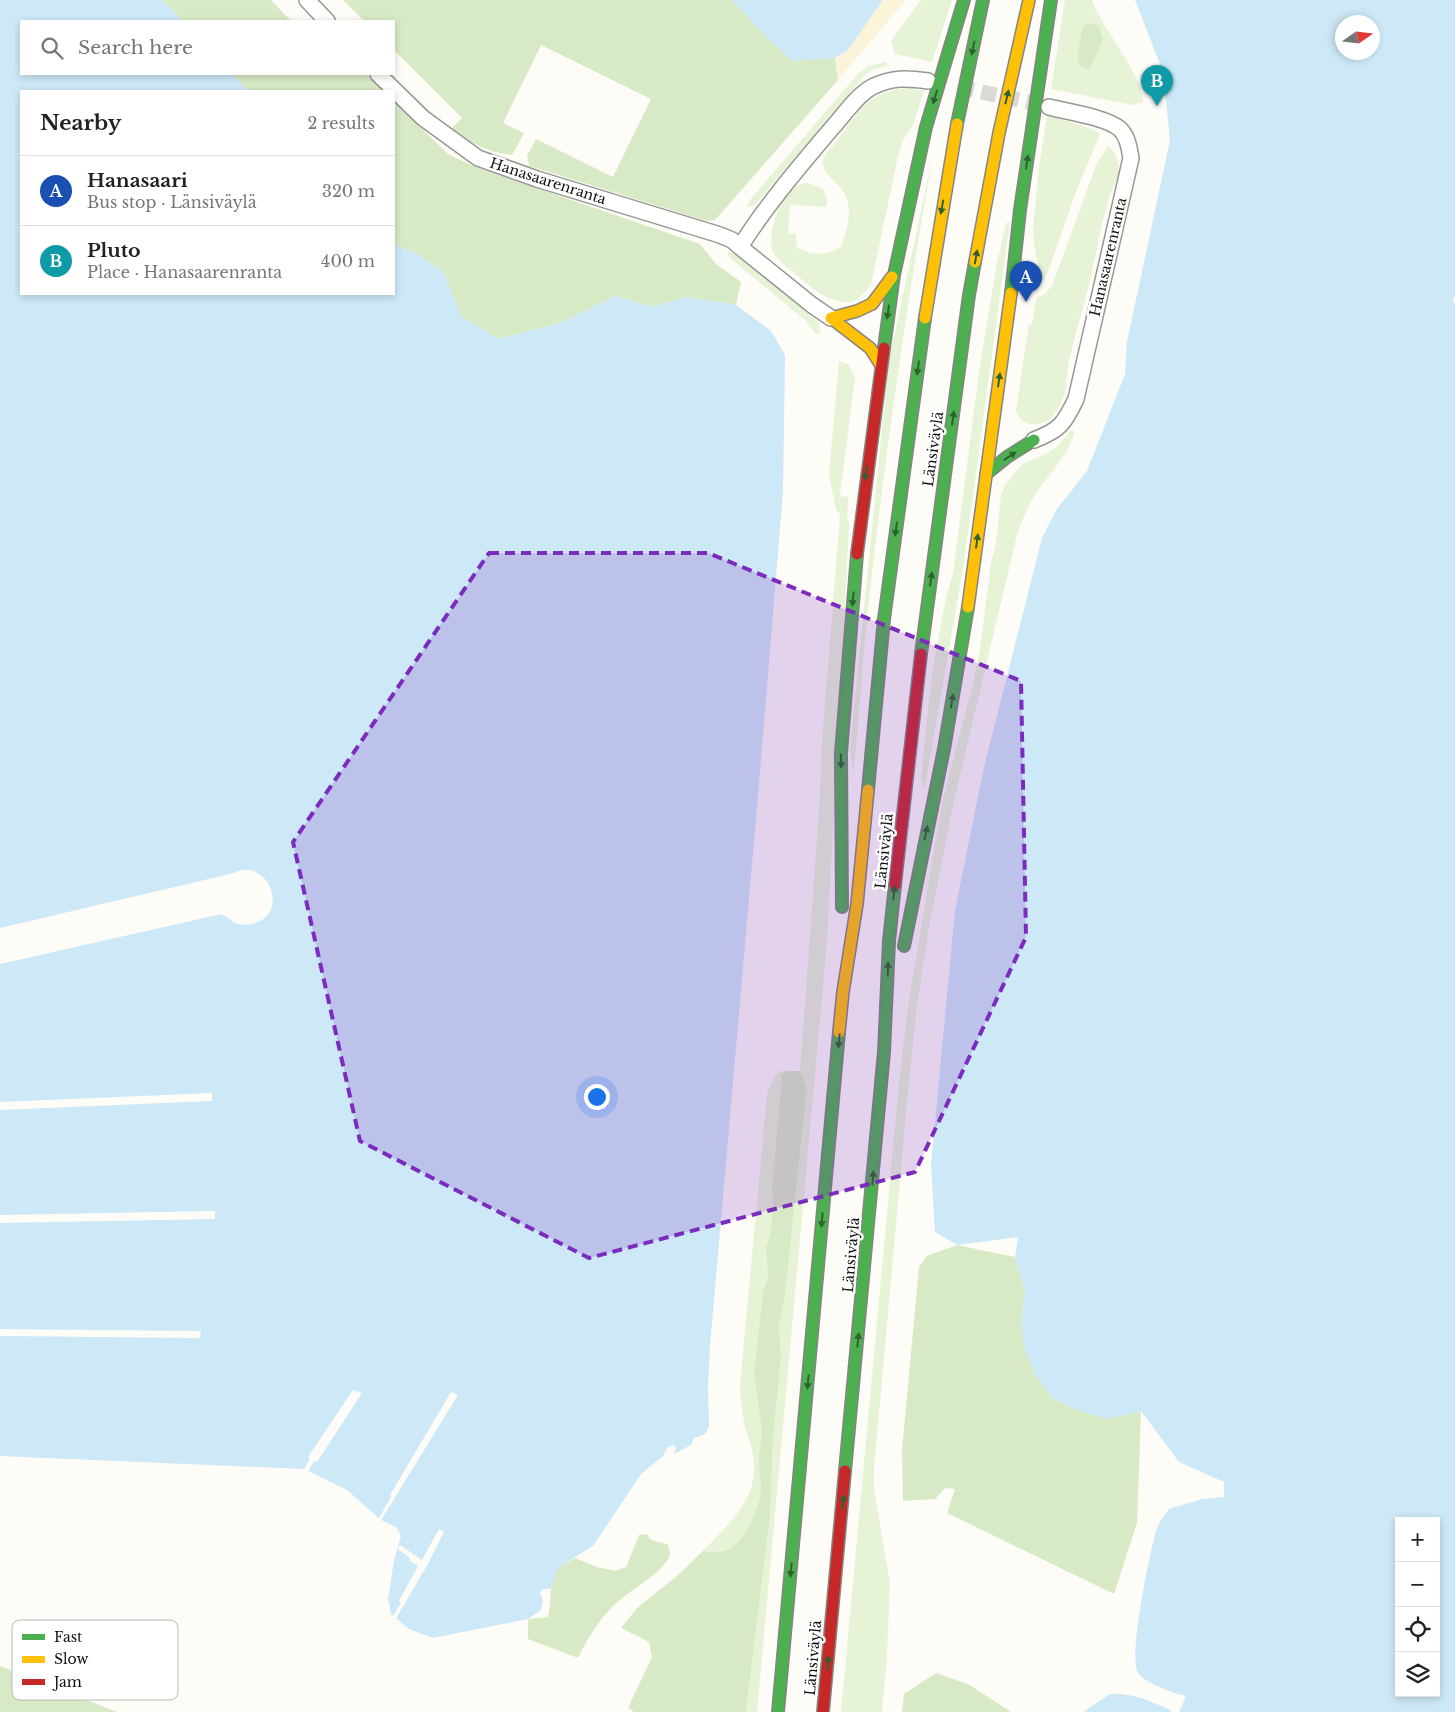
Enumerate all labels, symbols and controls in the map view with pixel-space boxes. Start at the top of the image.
north arrow [1335,15,1380,60]
search box [20,20,395,75]
icon: search [38,34,66,62]
text: Search here [78,36,193,59]
one-way arrow [969,40,977,55]
pin: B [1141,65,1173,106]
one-way arrow [930,90,938,105]
one-way arrow [1003,90,1011,105]
text: Nearby [40,110,121,136]
text: 2 results [307,113,375,133]
street label: Hanasaarenranta [488,154,609,208]
one-way arrow [1024,154,1032,170]
text: Hanasaari [87,169,188,192]
text: A [50,181,62,201]
text: 320 m [322,181,375,201]
text: Bus stop · Länsiväylä [87,192,257,212]
street label: Hanasaarenranta [1086,196,1130,318]
one-way arrow [938,200,946,216]
text: Pluto [87,239,141,262]
one-way arrow [973,249,981,265]
text: B [50,251,62,271]
text: 400 m [321,251,375,271]
pin: A [1010,261,1042,302]
text: Place · Hanasaarenranta [87,262,282,282]
one-way arrow [884,304,892,320]
one-way arrow [914,360,922,376]
one-way arrow [995,372,1003,388]
one-way arrow [949,409,957,425]
street label: Länsiväylä [919,410,947,488]
one-way arrow [1003,451,1017,461]
one-way arrow [862,465,870,481]
one-way arrow [892,521,900,537]
one-way arrow [973,533,981,549]
one-way arrow [927,570,935,586]
one-way arrow [849,591,857,607]
one-way arrow [949,693,957,709]
one-way arrow [837,753,845,769]
street label: Länsiväylä [871,812,897,890]
one-way arrow [923,824,931,840]
one-way arrow [890,884,898,900]
one-way arrow [884,960,892,976]
one-way arrow [835,1033,843,1049]
your location [584,1084,610,1110]
one-way arrow [869,1170,877,1186]
one-way arrow [818,1212,826,1228]
street label: Länsiväylä [839,1216,863,1293]
one-way arrow [854,1332,862,1348]
one-way arrow [803,1374,811,1390]
one-way arrow [839,1493,847,1509]
map controls [1395,1517,1440,1697]
button: + [1395,1517,1440,1562]
one-way arrow [786,1562,794,1578]
button: − [1395,1562,1440,1607]
button: locate [1395,1607,1440,1652]
street label: Länsiväylä [801,1619,825,1696]
legend [12,1620,178,1700]
text: Fast [54,1628,83,1646]
text: Slow [54,1650,88,1668]
button: layers [1395,1652,1440,1697]
one-way arrow [824,1655,832,1671]
text: Jam [52,1673,82,1691]

